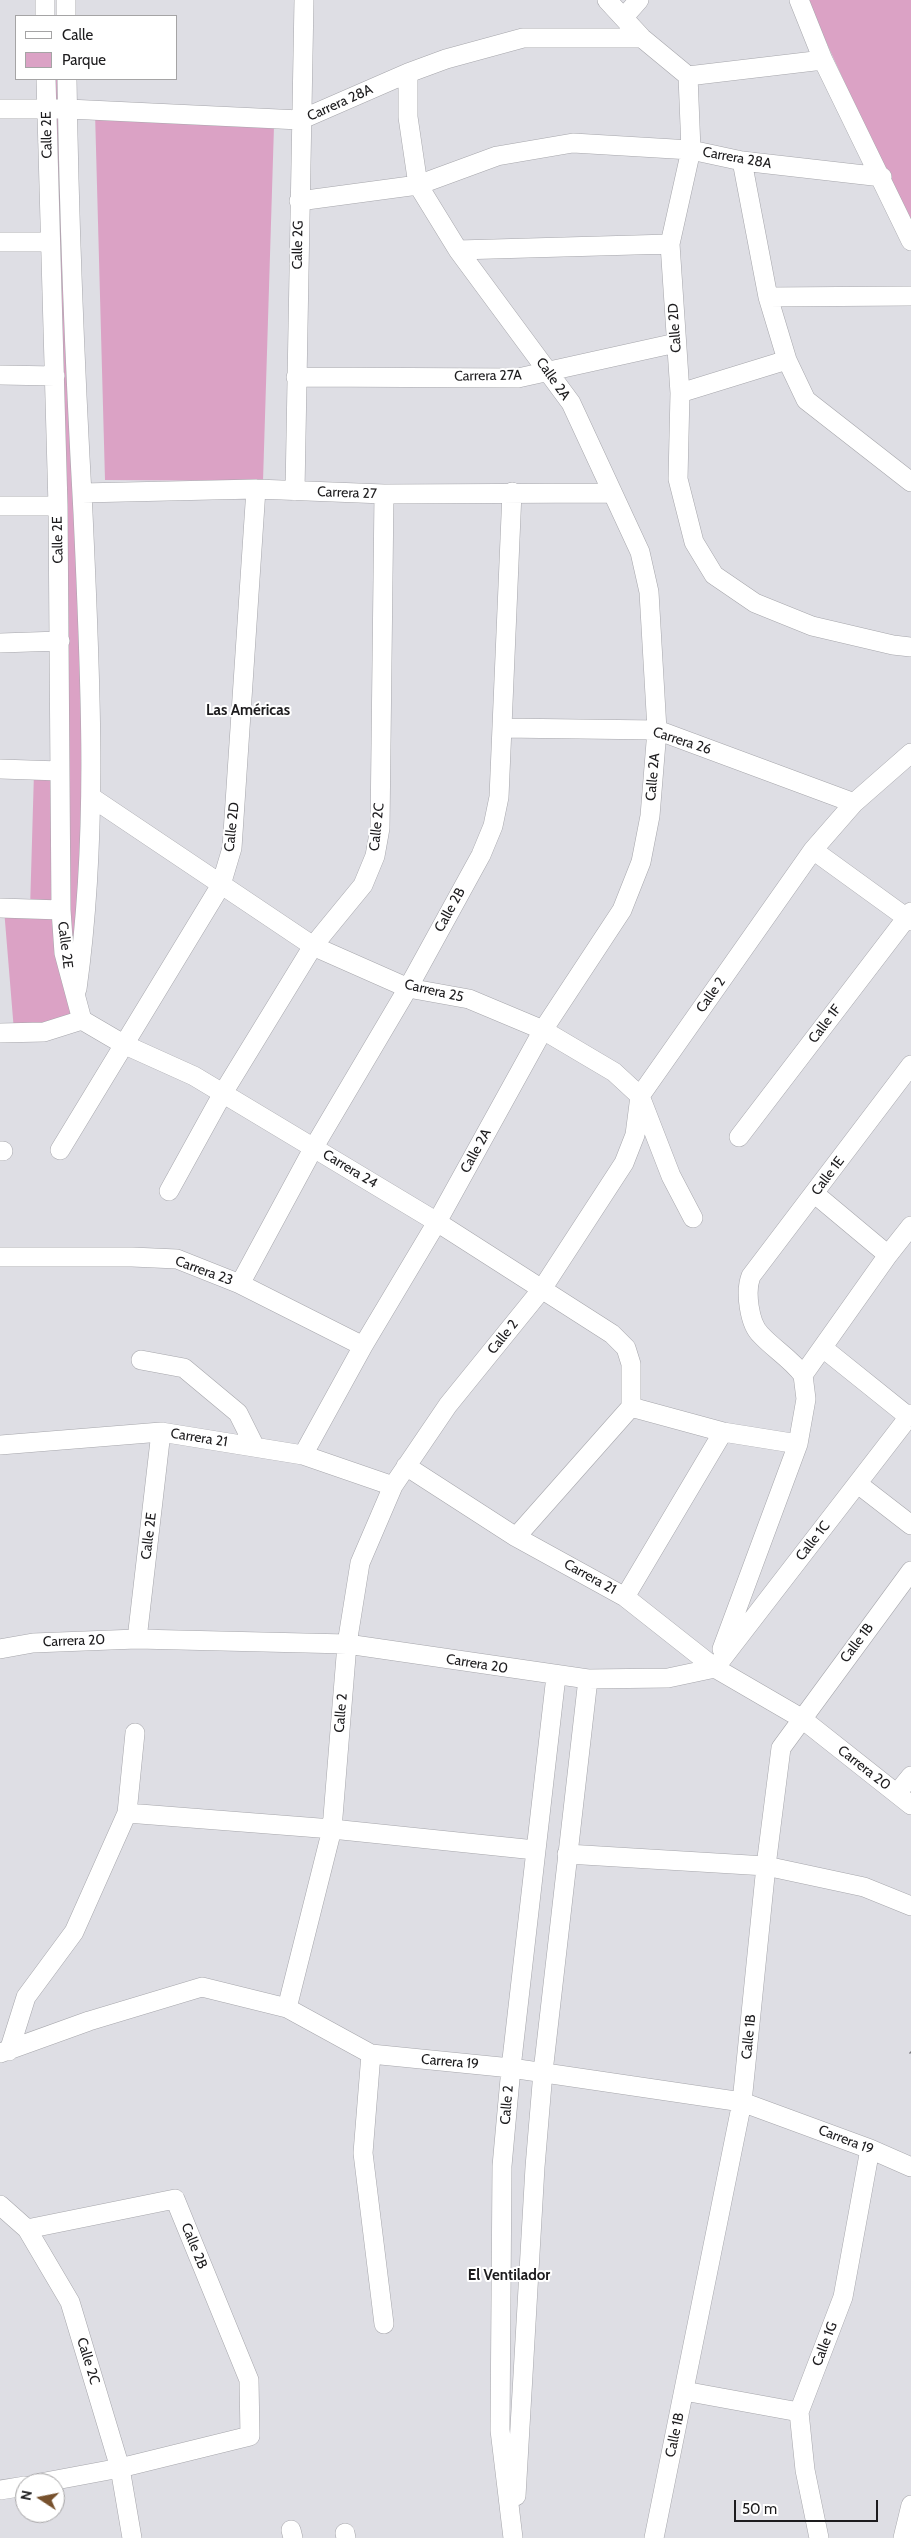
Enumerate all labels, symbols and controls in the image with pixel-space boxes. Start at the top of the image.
legend [15,15,178,80]
text: Calle [62,26,93,44]
text: Parque [62,51,106,69]
street label: Carrera 28A [305,81,375,125]
street label: Calle 2E [38,111,56,159]
street label: Carrera 28A [701,144,773,172]
street label: Calle 2G [289,220,307,270]
street label: Calle 2D [665,303,685,353]
street label: Calle 2A [532,354,574,404]
street label: Carrera 27A [454,367,522,385]
street label: Carrera 27 [317,484,377,502]
street label: Calle 2E [49,516,67,564]
district label: Las Américas [206,702,290,720]
street label: Carrera 26 [651,724,713,758]
street label: Calle 2A [643,752,663,802]
street label: Calle 2D [221,801,243,853]
street label: Calle 2C [366,802,388,852]
street label: Calle 2B [431,885,469,935]
street label: Calle 2E [54,921,76,969]
street label: Calle 2 [693,974,729,1016]
street label: Carrera 25 [403,976,465,1006]
street label: Calle 1F [805,1001,845,1047]
street label: Calle 2A [457,1126,495,1176]
street label: Carrera 24 [320,1146,380,1192]
street label: Calle 1E [808,1153,848,1199]
street label: Carrera 23 [173,1253,235,1289]
street label: Calle 2 [484,1316,522,1358]
street label: Carrera 21 [169,1425,229,1451]
street label: Calle 2E [138,1512,160,1560]
street label: Calle 1C [792,1518,834,1564]
street label: Carrera 21 [561,1556,619,1598]
street label: Calle 1B [837,1620,877,1666]
street label: Carrera 20 [42,1632,106,1650]
street label: Carrera 20 [445,1651,509,1677]
street label: Calle 2 [331,1693,351,1733]
street label: Carrera 20 [834,1742,894,1794]
street label: Calle 1B [738,2014,760,2060]
street label: Carrera 19 [420,2051,480,2073]
street label: Calle 2 [497,2085,517,2125]
street label: Carrera 19 [816,2122,876,2158]
street label: Calle 2B [177,2221,211,2271]
district label: El Ventilador [468,2267,550,2285]
street label: Calle 1G [809,2319,841,2369]
street label: Calle 2C [73,2336,103,2386]
street label: Calle 1B [662,2411,688,2459]
north arrow [15,2473,65,2523]
text: N [16,2489,36,2502]
scale bar [736,2490,880,2522]
text: 50 m [742,2500,777,2518]

